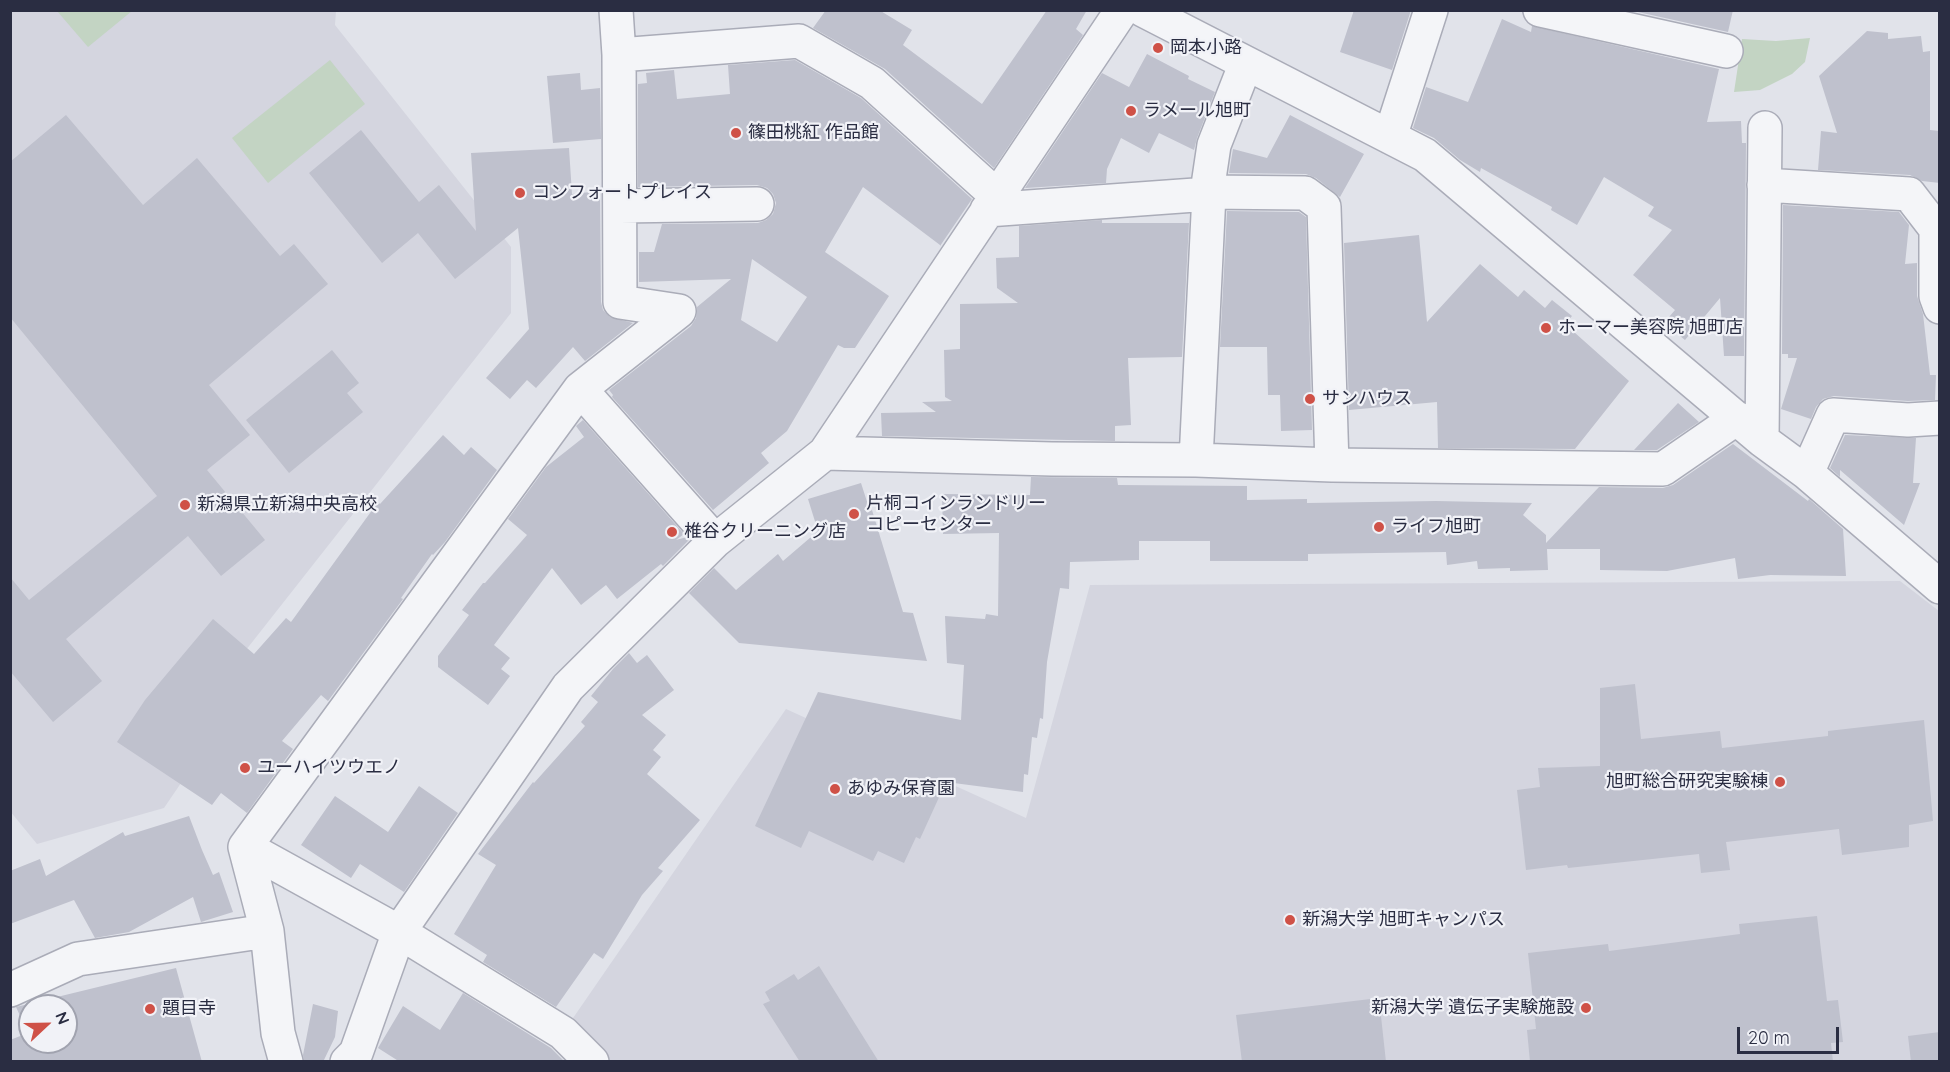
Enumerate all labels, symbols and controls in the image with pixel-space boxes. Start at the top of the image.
place label: 岡本小路 [1170,37,1242,59]
marker: 岡本小路 [1151,41,1165,55]
place label: ラメール旭町 [1143,100,1251,122]
marker: ラメール旭町 [1124,104,1138,118]
place label: 篠田桃紅 作品館 [748,122,879,144]
marker: 篠田桃紅 作品館 [729,126,743,140]
place label: コンフォートプレイス [532,182,712,204]
marker: コンフォートプレイス [513,186,527,200]
place label: ホーマー美容院 旭町店 [1558,317,1743,339]
marker: ホーマー美容院 旭町店 [1539,321,1553,335]
place label: サンハウス [1322,388,1412,410]
marker: サンハウス [1303,392,1317,406]
place label: 片桐コインランドリー コピーセンター [866,493,1046,536]
place label: 新潟県立新潟中央高校 [197,494,377,516]
marker: 新潟県立新潟中央高校 [178,498,192,512]
marker: 片桐コインランドリー コピーセンター [847,507,861,521]
place label: ライフ旭町 [1391,516,1481,538]
marker: ライフ旭町 [1372,520,1386,534]
place label: 椎谷クリーニング店 [684,521,846,543]
marker: 椎谷クリーニング店 [665,525,679,539]
place label: ユーハイツウエノ [257,757,401,779]
marker: ユーハイツウエノ [238,761,252,775]
place label: 旭町総合研究実験棟 [1606,771,1768,793]
marker: 旭町総合研究実験棟 [1773,775,1787,789]
place label: あゆみ保育園 [847,778,955,800]
marker: あゆみ保育園 [828,782,842,796]
place label: 新潟大学 旭町キャンパス [1302,909,1505,931]
marker: 新潟大学 旭町キャンパス [1283,913,1297,927]
north arrow [18,994,78,1054]
place label: 新潟大学 遺伝子実験施設 [1371,997,1574,1019]
place label: 題目寺 [162,998,216,1020]
marker: 新潟大学 遺伝子実験施設 [1579,1001,1593,1015]
marker: 題目寺 [143,1002,157,1016]
text: N [51,1009,74,1027]
scale bar [1740,1015,1842,1053]
text: 20 m [1748,1026,1790,1049]

